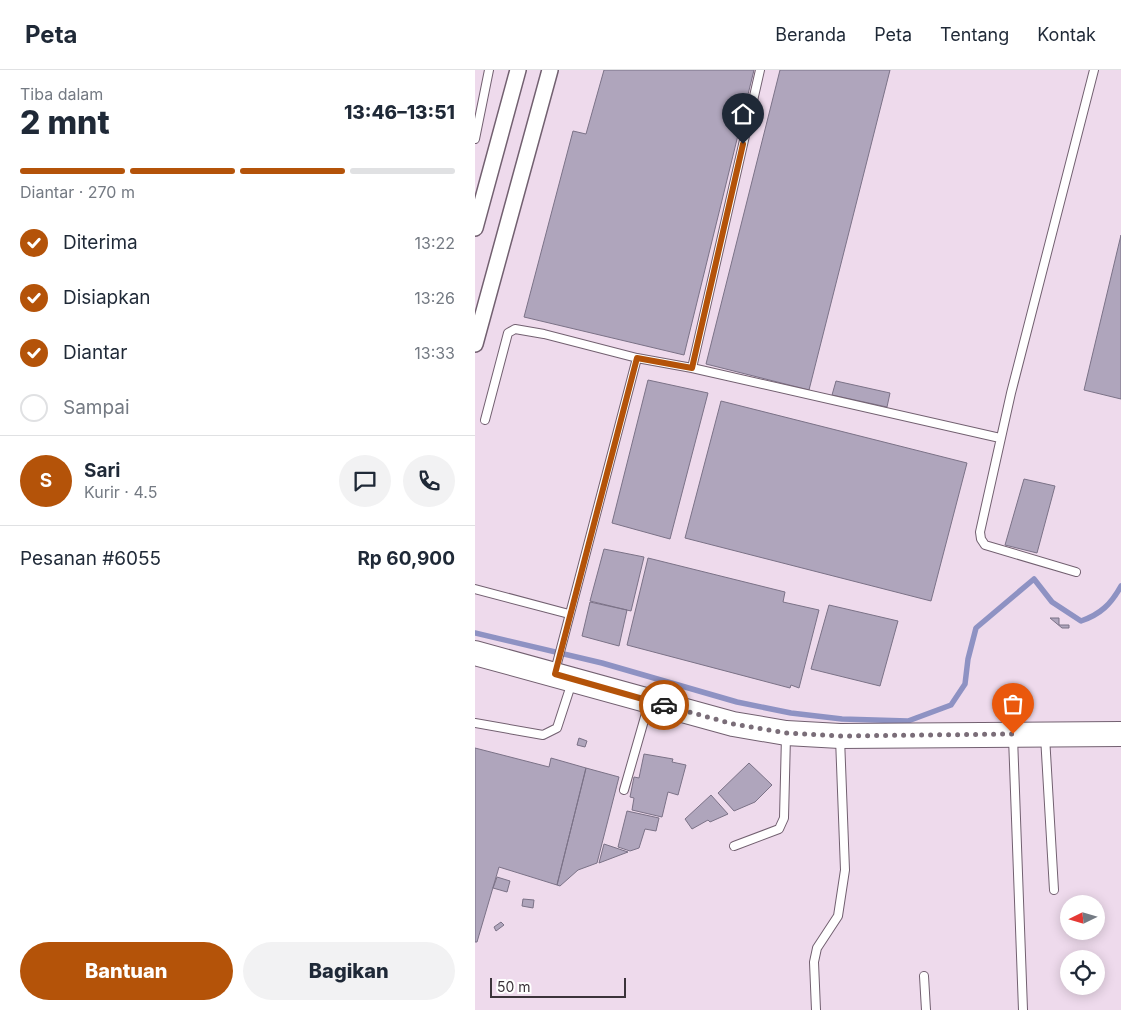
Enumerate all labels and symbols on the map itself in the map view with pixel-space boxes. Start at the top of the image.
pin [722,93,764,144]
courier [639,680,689,730]
pin [992,683,1034,734]
north arrow [1060,895,1105,940]
scale bar [490,975,626,998]

